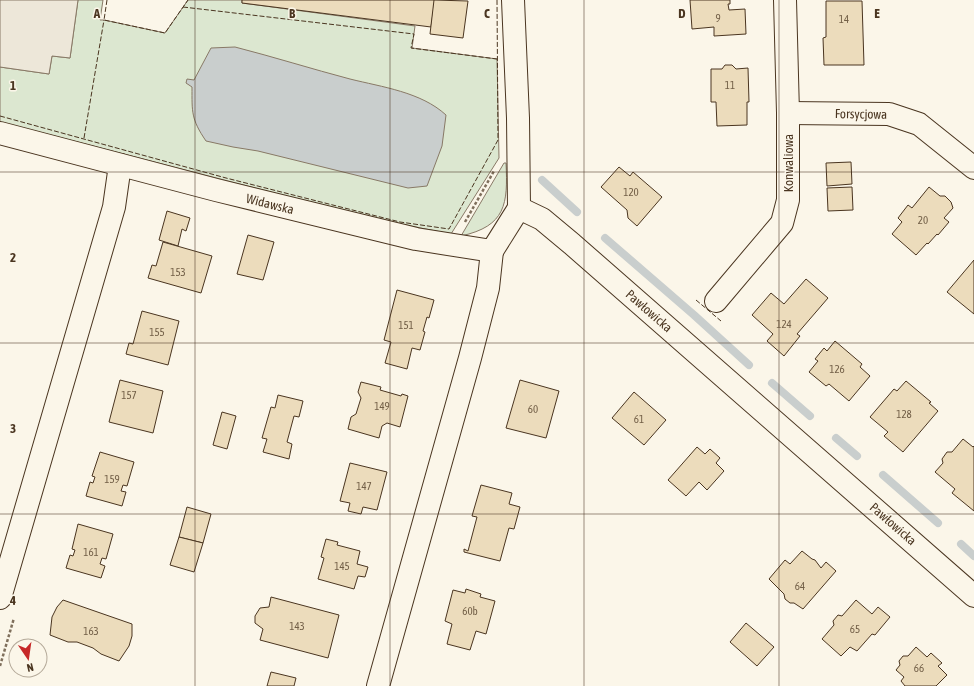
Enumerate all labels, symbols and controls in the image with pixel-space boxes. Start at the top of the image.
text: A [93,6,101,21]
text: B [289,6,296,21]
text: C [484,6,490,21]
text: D [678,6,686,21]
text: E [874,6,880,21]
house number: 9 [715,12,721,24]
house number: 14 [839,13,849,25]
text: 1 [10,78,16,93]
house number: 11 [725,79,735,91]
street label: Forsycjowa [835,106,887,122]
street label: Konwaliowa [781,134,796,192]
house number: 120 [623,186,639,198]
street label: Widawska [245,191,295,217]
house number: 20 [918,214,928,226]
text: 2 [10,250,16,265]
house number: 153 [170,266,186,278]
street label: Pawłowicka [623,287,675,335]
house number: 124 [776,318,792,330]
house number: 151 [398,319,414,331]
house number: 155 [149,326,165,338]
house number: 126 [829,363,845,375]
house number: 157 [121,389,137,401]
house number: 149 [374,400,390,412]
house number: 60 [528,403,538,415]
house number: 128 [896,408,912,420]
house number: 61 [634,413,644,425]
text: 3 [10,421,16,436]
house number: 159 [104,473,120,485]
house number: 147 [356,480,372,492]
street label: Pawłowicka [867,500,919,548]
house number: 161 [83,546,99,558]
house number: 145 [334,560,350,572]
house number: 64 [795,580,805,592]
text: 4 [9,593,16,608]
house number: 60b [462,605,478,617]
house number: 143 [289,620,305,632]
house number: 65 [850,623,860,635]
house number: 163 [83,625,99,637]
north arrow [8,638,48,678]
text: N [26,661,35,674]
house number: 66 [914,662,924,674]

